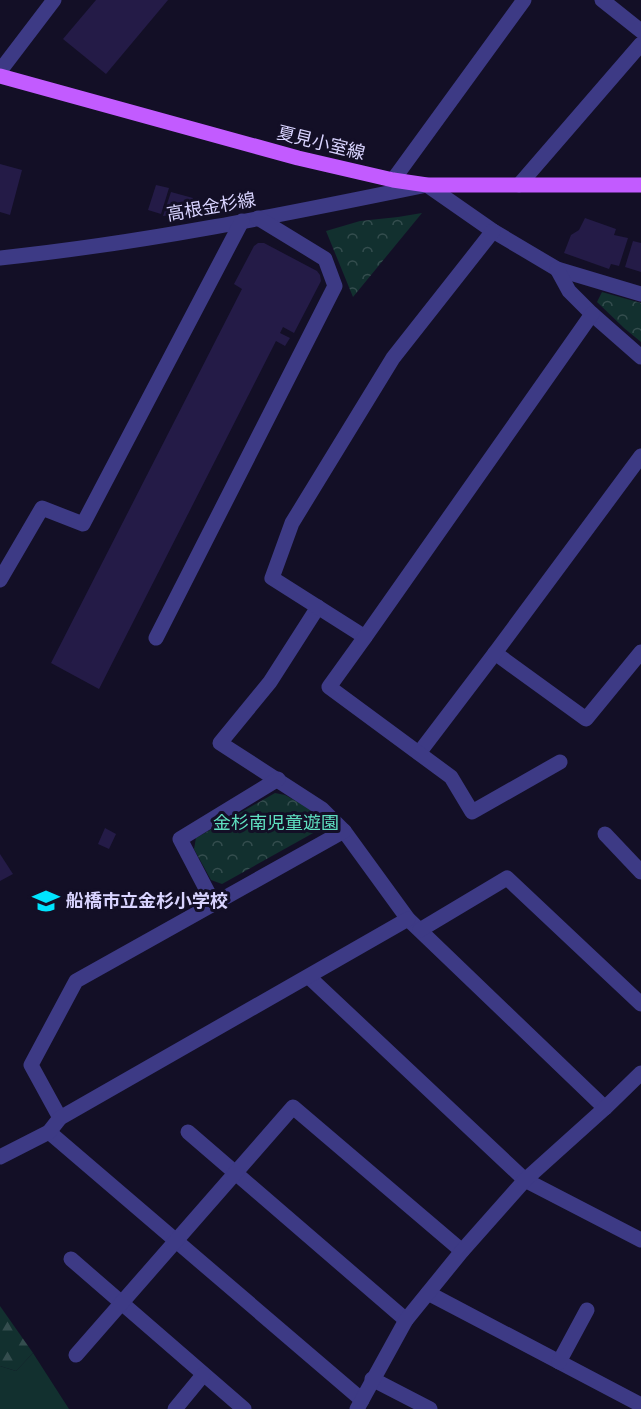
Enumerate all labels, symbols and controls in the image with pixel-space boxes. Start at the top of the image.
street label: 夏見小室線 [274,122,367,167]
street label: 高根金杉線 [165,189,258,228]
park label: 金杉南児童遊園 [213,813,339,836]
school or university icon: 船橋市立金杉小学校 [31,886,61,916]
place label: 船橋市立金杉小学校 [66,891,228,914]

